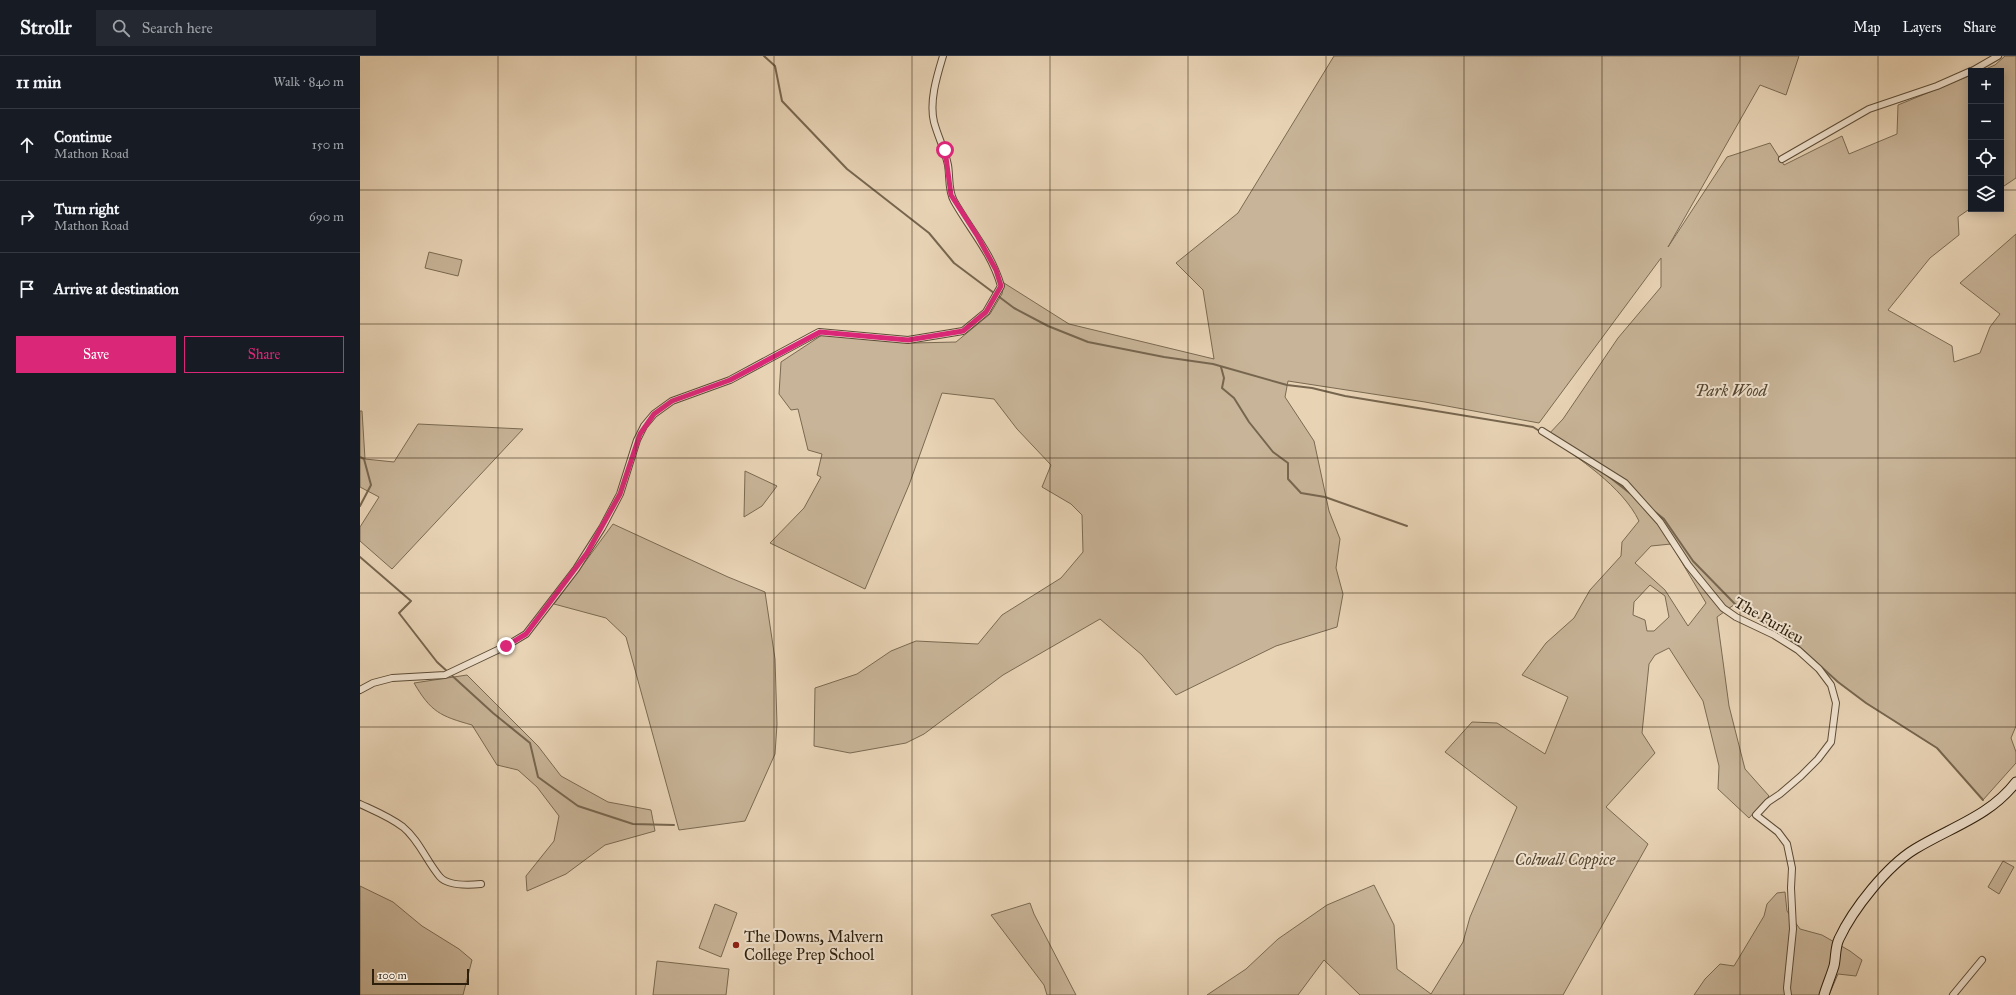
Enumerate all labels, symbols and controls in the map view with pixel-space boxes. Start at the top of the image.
search box [96,10,376,46]
text: Strollr [20,16,72,39]
icon: search [110,17,132,39]
text: Search here [142,19,213,37]
text: Map [1853,19,1881,36]
text: Layers [1903,19,1941,36]
text: Share [1963,19,1996,36]
map controls [1968,68,2004,212]
button: + [1968,68,2004,104]
text: 11 min [16,72,61,93]
text: Walk · 840 m [273,74,344,90]
button: − [1968,104,2004,140]
text: Continue [54,128,112,146]
icon: ahead [16,134,38,156]
text: 150 m [312,137,344,153]
button: locate [1968,140,2004,176]
route start [936,141,954,159]
text: Mathon Road [54,146,129,162]
button: layers [1968,176,2004,212]
text: Turn right [54,200,119,218]
icon: right [16,206,38,228]
text: 690 m [309,209,344,225]
text: Mathon Road [54,218,129,234]
icon: arrive [16,278,38,300]
text: Arrive at destination [54,280,179,298]
button: Save [16,336,176,373]
button: Share [184,336,344,373]
park label: Park Wood [1695,381,1769,400]
street label: The Purlieu [1731,592,1808,648]
route end [497,637,515,655]
park label: Colwall Coppice [1515,850,1616,870]
place label: The Downs, Malvern College Prep School [744,927,884,965]
marker: The Downs, Malvern College Prep School [731,940,741,950]
scale bar [372,967,469,986]
text: 100 m [378,969,407,982]

